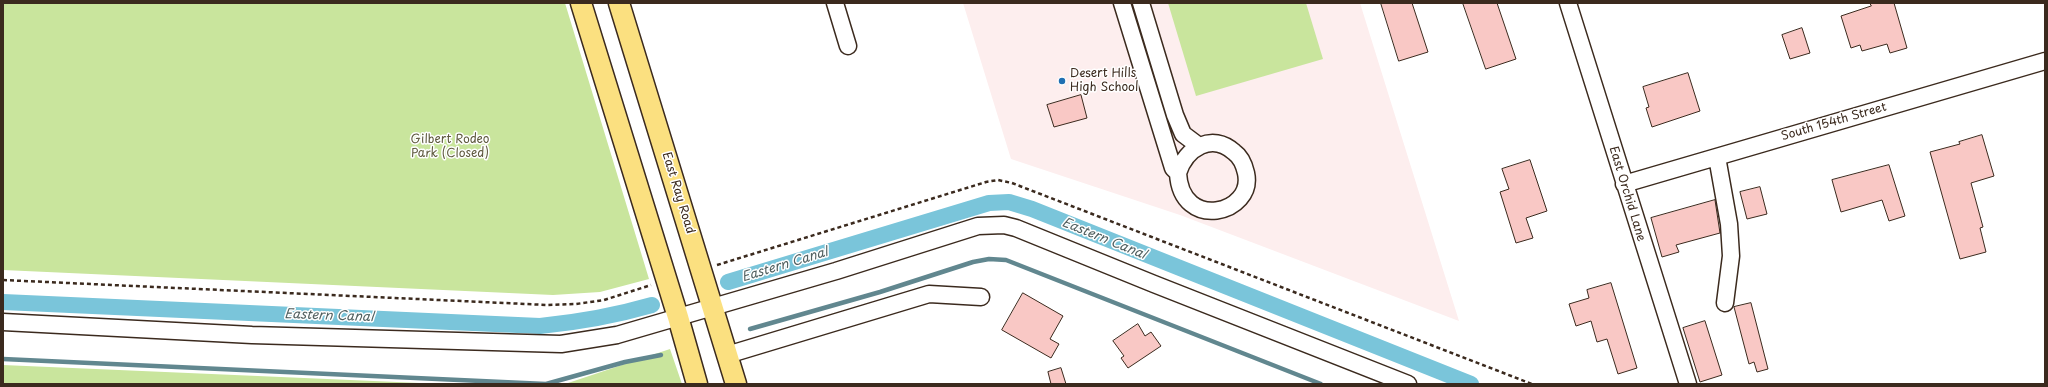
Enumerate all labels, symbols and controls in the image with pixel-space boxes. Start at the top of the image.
place label: Desert Hills High School [1070,67,1138,95]
marker: Desert Hills High School [1057,76,1067,86]
street label: South 154th Street [1780,100,1888,144]
park label: Gilbert Rodeo Park (Closed) [410,133,490,161]
street label: East Orchid Lane [1606,145,1648,243]
street label: East Ray Road [659,151,697,235]
water label: Eastern Canal [1060,215,1148,263]
water label: Eastern Canal [740,244,830,286]
water label: Eastern Canal [284,307,374,325]

